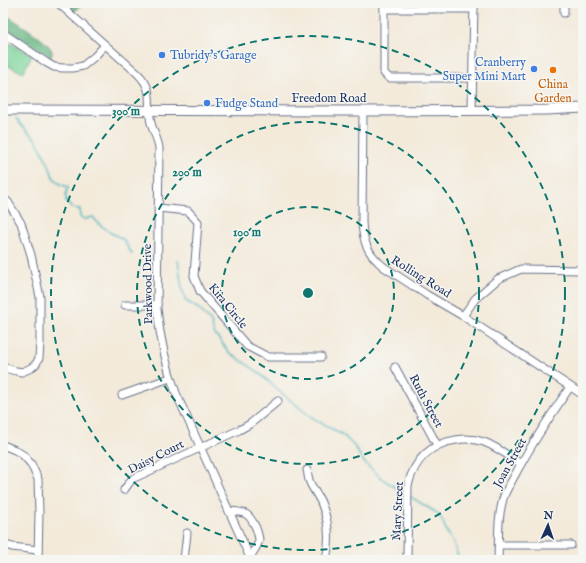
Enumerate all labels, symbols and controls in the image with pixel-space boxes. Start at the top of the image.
place label: Tubridy's Garage [170,48,257,63]
marker: Tubridy's Garage [157,50,167,60]
place label: Cranberry Super Mini Mart [443,55,526,85]
marker: Cranberry Super Mini Mart [529,64,539,74]
marker: China Garden [548,65,558,75]
place label: China Garden [534,77,572,106]
street label: Freedom Road [292,91,367,106]
place label: Fudge Stand [215,96,279,111]
marker: Fudge Stand [202,98,212,108]
text: 300 m [112,104,141,119]
text: 200 m [172,165,202,180]
text: 100 m [233,225,262,240]
street label: Parkwood Drive [140,243,156,324]
street label: Rolling Road [388,253,454,302]
street label: Kira Circle [205,280,251,332]
centre of rings [301,286,315,300]
street label: Ruth Street [406,372,446,430]
street label: Joan Street [489,435,531,493]
street label: Daisy Court [126,437,186,477]
street label: Mary Street [389,481,407,541]
north arrow [528,505,568,545]
text: N [542,509,554,523]

